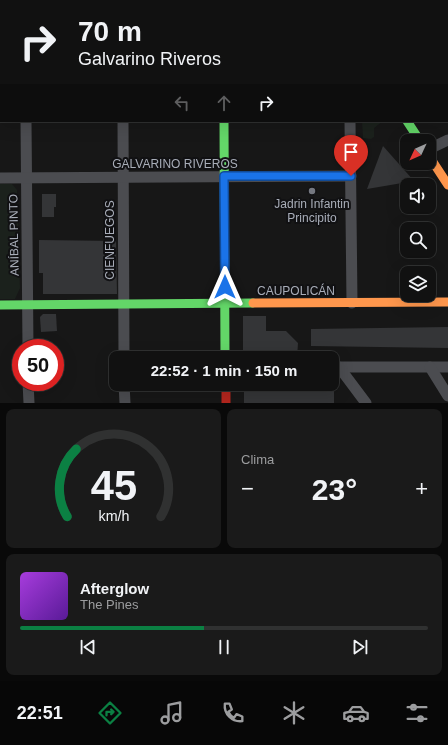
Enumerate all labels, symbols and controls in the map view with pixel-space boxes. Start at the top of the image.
icon: right [12,16,64,68]
text: 70 m [78,16,142,47]
text: Galvarino Riveros [78,49,221,69]
icon: left [171,92,193,114]
icon: ahead [213,92,235,114]
icon: right [255,92,277,114]
north arrow [400,134,436,170]
map controls [400,134,436,302]
pin [334,135,368,176]
icon: arrive [340,141,362,163]
street label: GALVARINO RIVEROS [112,157,238,171]
button: sound [400,178,436,214]
marker: Jadrin Infantin Principito [307,186,317,196]
street label: ANÍBAL PINTO [5,194,22,276]
place label: Jadrin Infantin Principito [274,197,350,225]
street label: CIENFUEGOS [103,200,117,280]
button: search [400,222,436,258]
position arrow [204,266,246,308]
button: layers [400,266,436,302]
street label: CAUPOLICÁN [257,283,335,298]
speed limit sign: 50 [12,339,64,391]
text: 22:52 · 1 min · 150 m [151,362,297,379]
text: Clima [241,452,274,467]
text: 45 [90,461,137,508]
text: 23° [312,473,357,506]
text: − [241,476,254,501]
text: + [415,476,428,501]
text: km/h [98,507,129,523]
text: Afterglow [80,580,149,597]
text: The Pines [80,597,139,612]
icon: previous [77,636,99,658]
icon: pause [213,636,235,658]
icon: next [349,636,371,658]
icon: directions [96,699,124,727]
icon: music [158,699,186,727]
icon: phone [219,699,247,727]
icon: climate [280,699,308,727]
icon: car [342,699,370,727]
icon: filters [403,699,431,727]
text: 22:51 [17,703,63,723]

